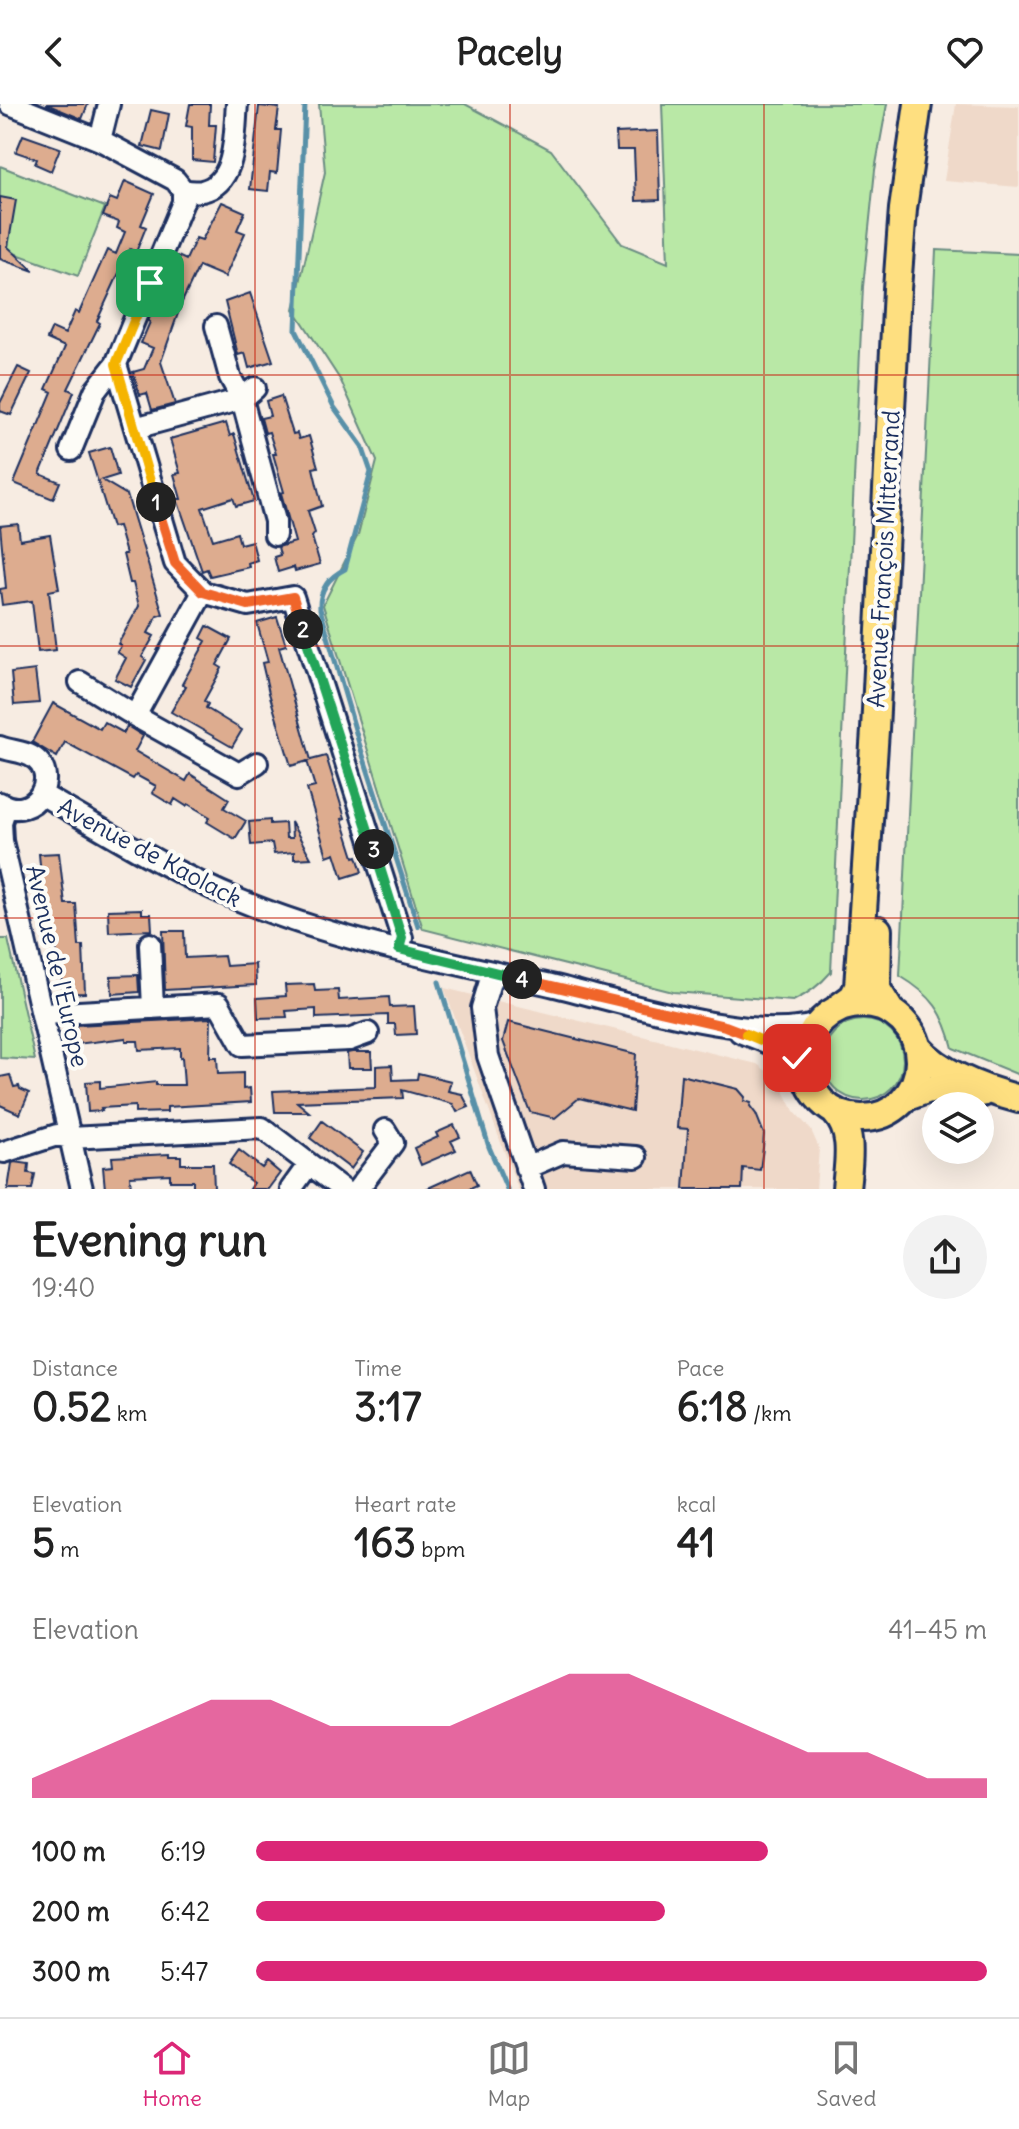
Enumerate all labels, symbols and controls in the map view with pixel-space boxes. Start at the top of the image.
icon: back [32,30,76,74]
text: Pacely [456,30,563,75]
icon: heart [943,30,987,74]
pin [116,249,184,317]
icon: arrive [128,261,172,305]
street label: Avenue François Mitterrand [860,409,906,709]
pin: 1 [136,482,176,522]
text: 1 [152,488,160,516]
pin: 2 [283,609,323,649]
text: 2 [297,615,309,643]
street label: Avenue de Kaolack [53,791,247,913]
pin: 3 [354,829,394,869]
text: 3 [368,835,380,863]
street label: Avenue de l'Europe [20,862,96,1070]
pin: 4 [502,959,542,999]
text: 4 [516,965,528,993]
pin [763,1024,831,1092]
icon: check [775,1036,819,1080]
map controls [922,1092,994,1164]
button: layers [922,1092,994,1164]
text: Evening run [32,1213,267,1268]
button: share [903,1215,987,1299]
text: 19:40 [32,1271,95,1304]
text: Distance [32,1354,118,1382]
text: Time [354,1354,402,1382]
text: Pace [677,1354,724,1382]
text: 0.52 [32,1382,112,1432]
text: 3:17 [354,1382,422,1432]
text: 6:18 [677,1382,748,1432]
text: km [112,1399,147,1427]
text: /km [748,1399,791,1427]
text: Elevation [32,1490,122,1518]
text: Heart rate [354,1490,456,1518]
text: kcal [677,1490,716,1518]
text: 5 [32,1518,55,1568]
text: 163 [354,1518,416,1568]
text: 41 [677,1518,715,1568]
text: m [55,1535,80,1563]
text: bpm [416,1535,465,1563]
text: Elevation [32,1613,139,1646]
text: 41–45 m [888,1613,987,1646]
text: 100 m [32,1835,106,1868]
text: 6:19 [160,1835,206,1868]
text: 200 m [32,1895,109,1928]
text: 6:42 [160,1895,210,1928]
text: 300 m [32,1955,110,1988]
text: 5:47 [160,1955,208,1988]
tab: Home [143,2036,202,2112]
tab: Map [487,2036,531,2112]
tab: Saved [816,2036,876,2112]

